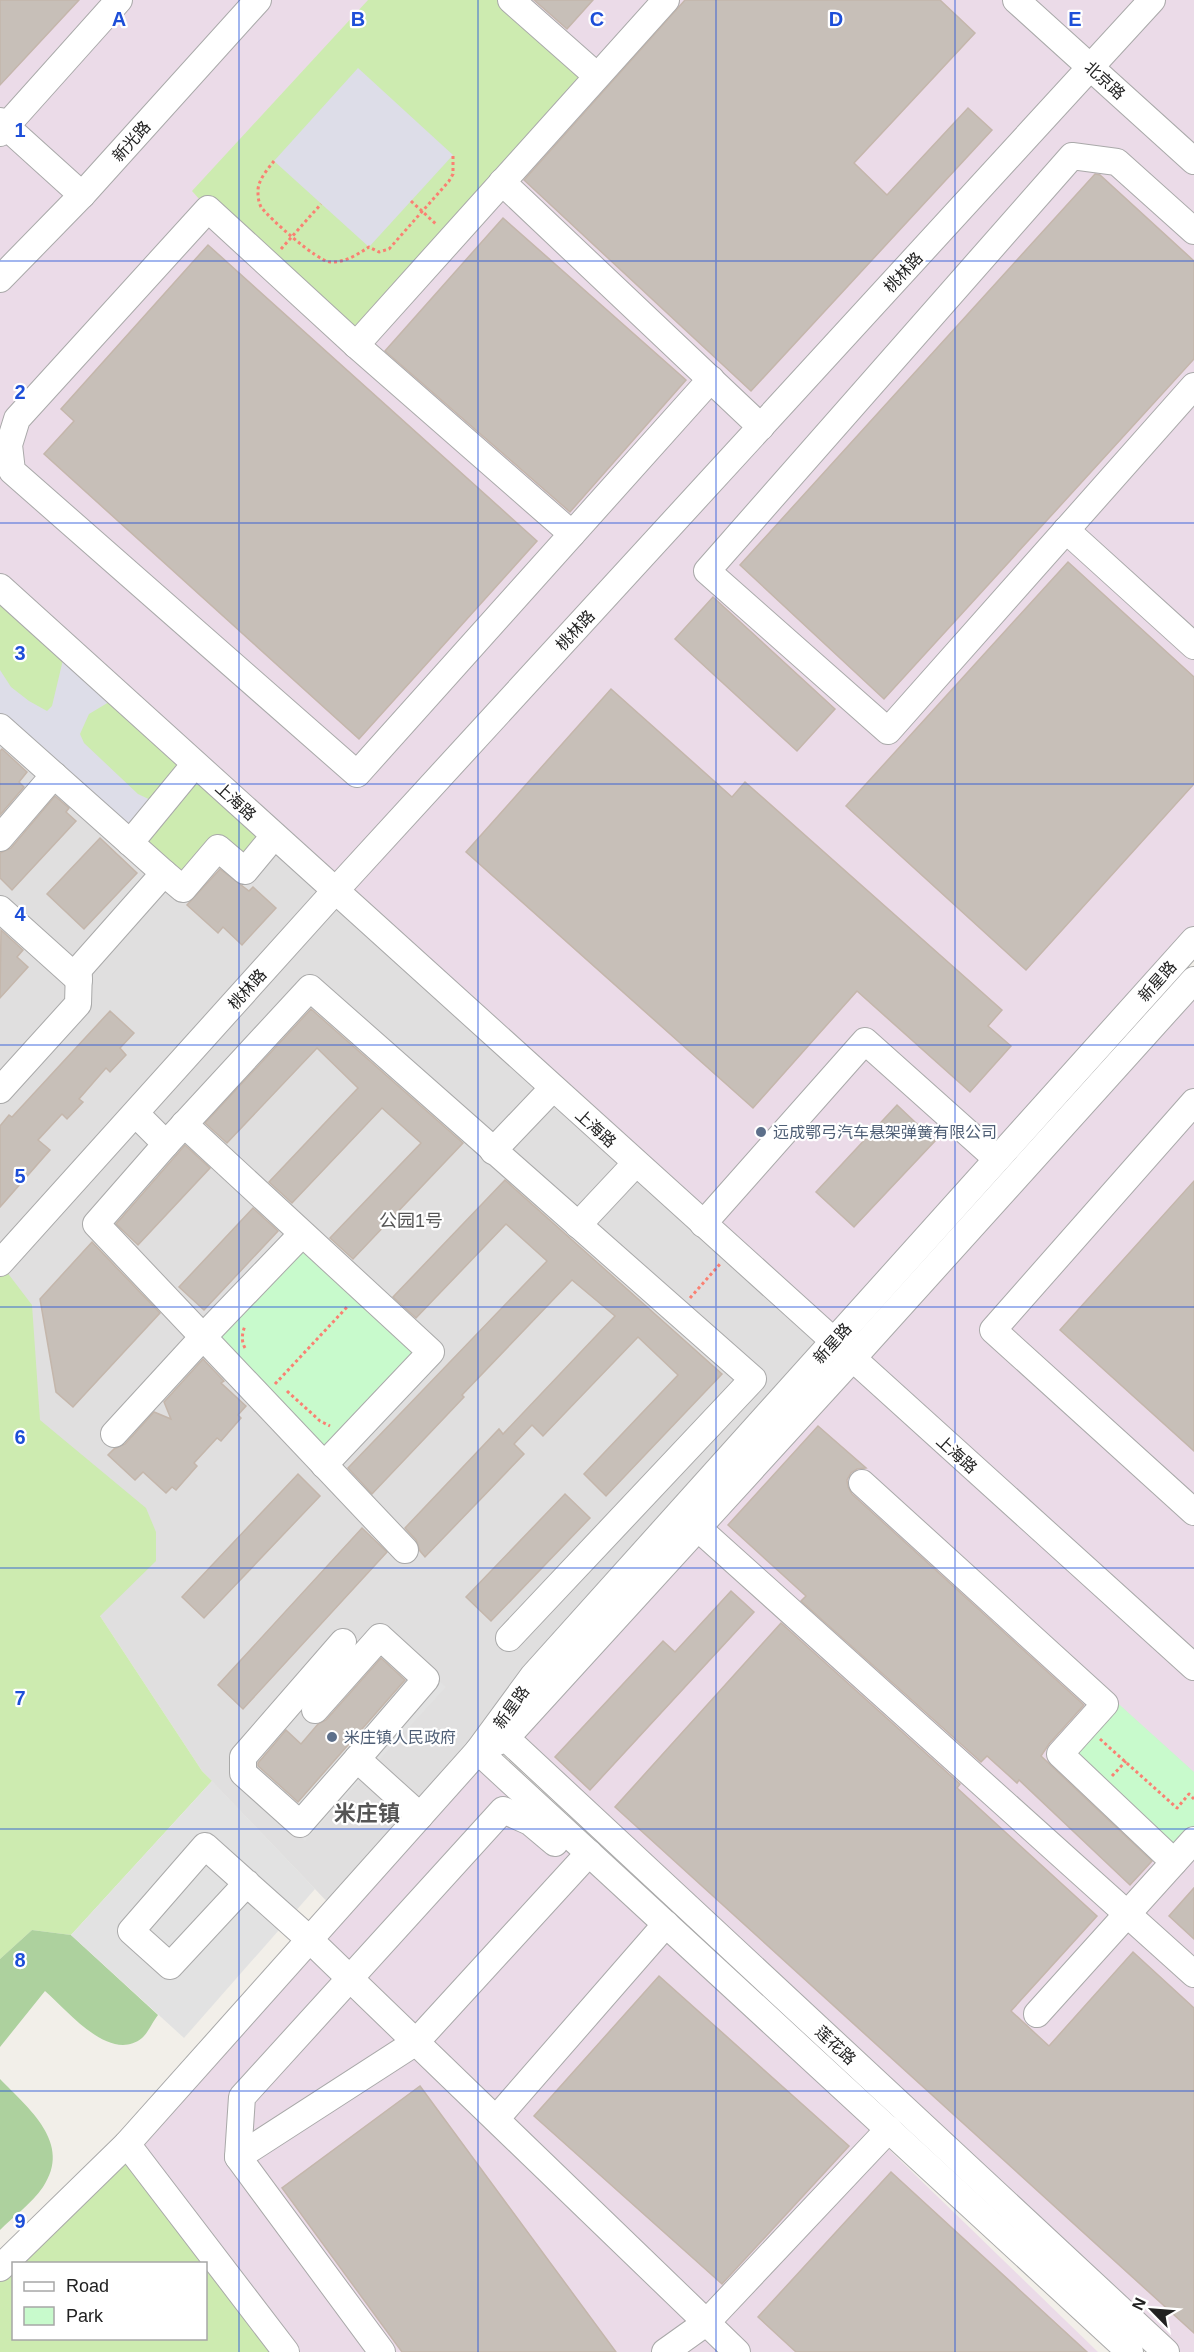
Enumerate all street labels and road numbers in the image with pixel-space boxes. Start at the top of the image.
street label: 北京路 [1081,58,1128,103]
street label: 新光路 [109,118,154,165]
street label: 桃林路 [881,249,926,296]
street label: 桃林路 [553,607,598,654]
street label: 上海路 [212,779,259,824]
street label: 新星路 [1135,958,1180,1005]
street label: 桃林路 [225,966,270,1013]
street label: 上海路 [572,1106,619,1151]
street label: 新星路 [810,1320,855,1367]
street label: 上海路 [933,1432,980,1477]
street label: 新星路 [490,1683,532,1732]
street label: 莲花路 [812,2023,859,2068]

